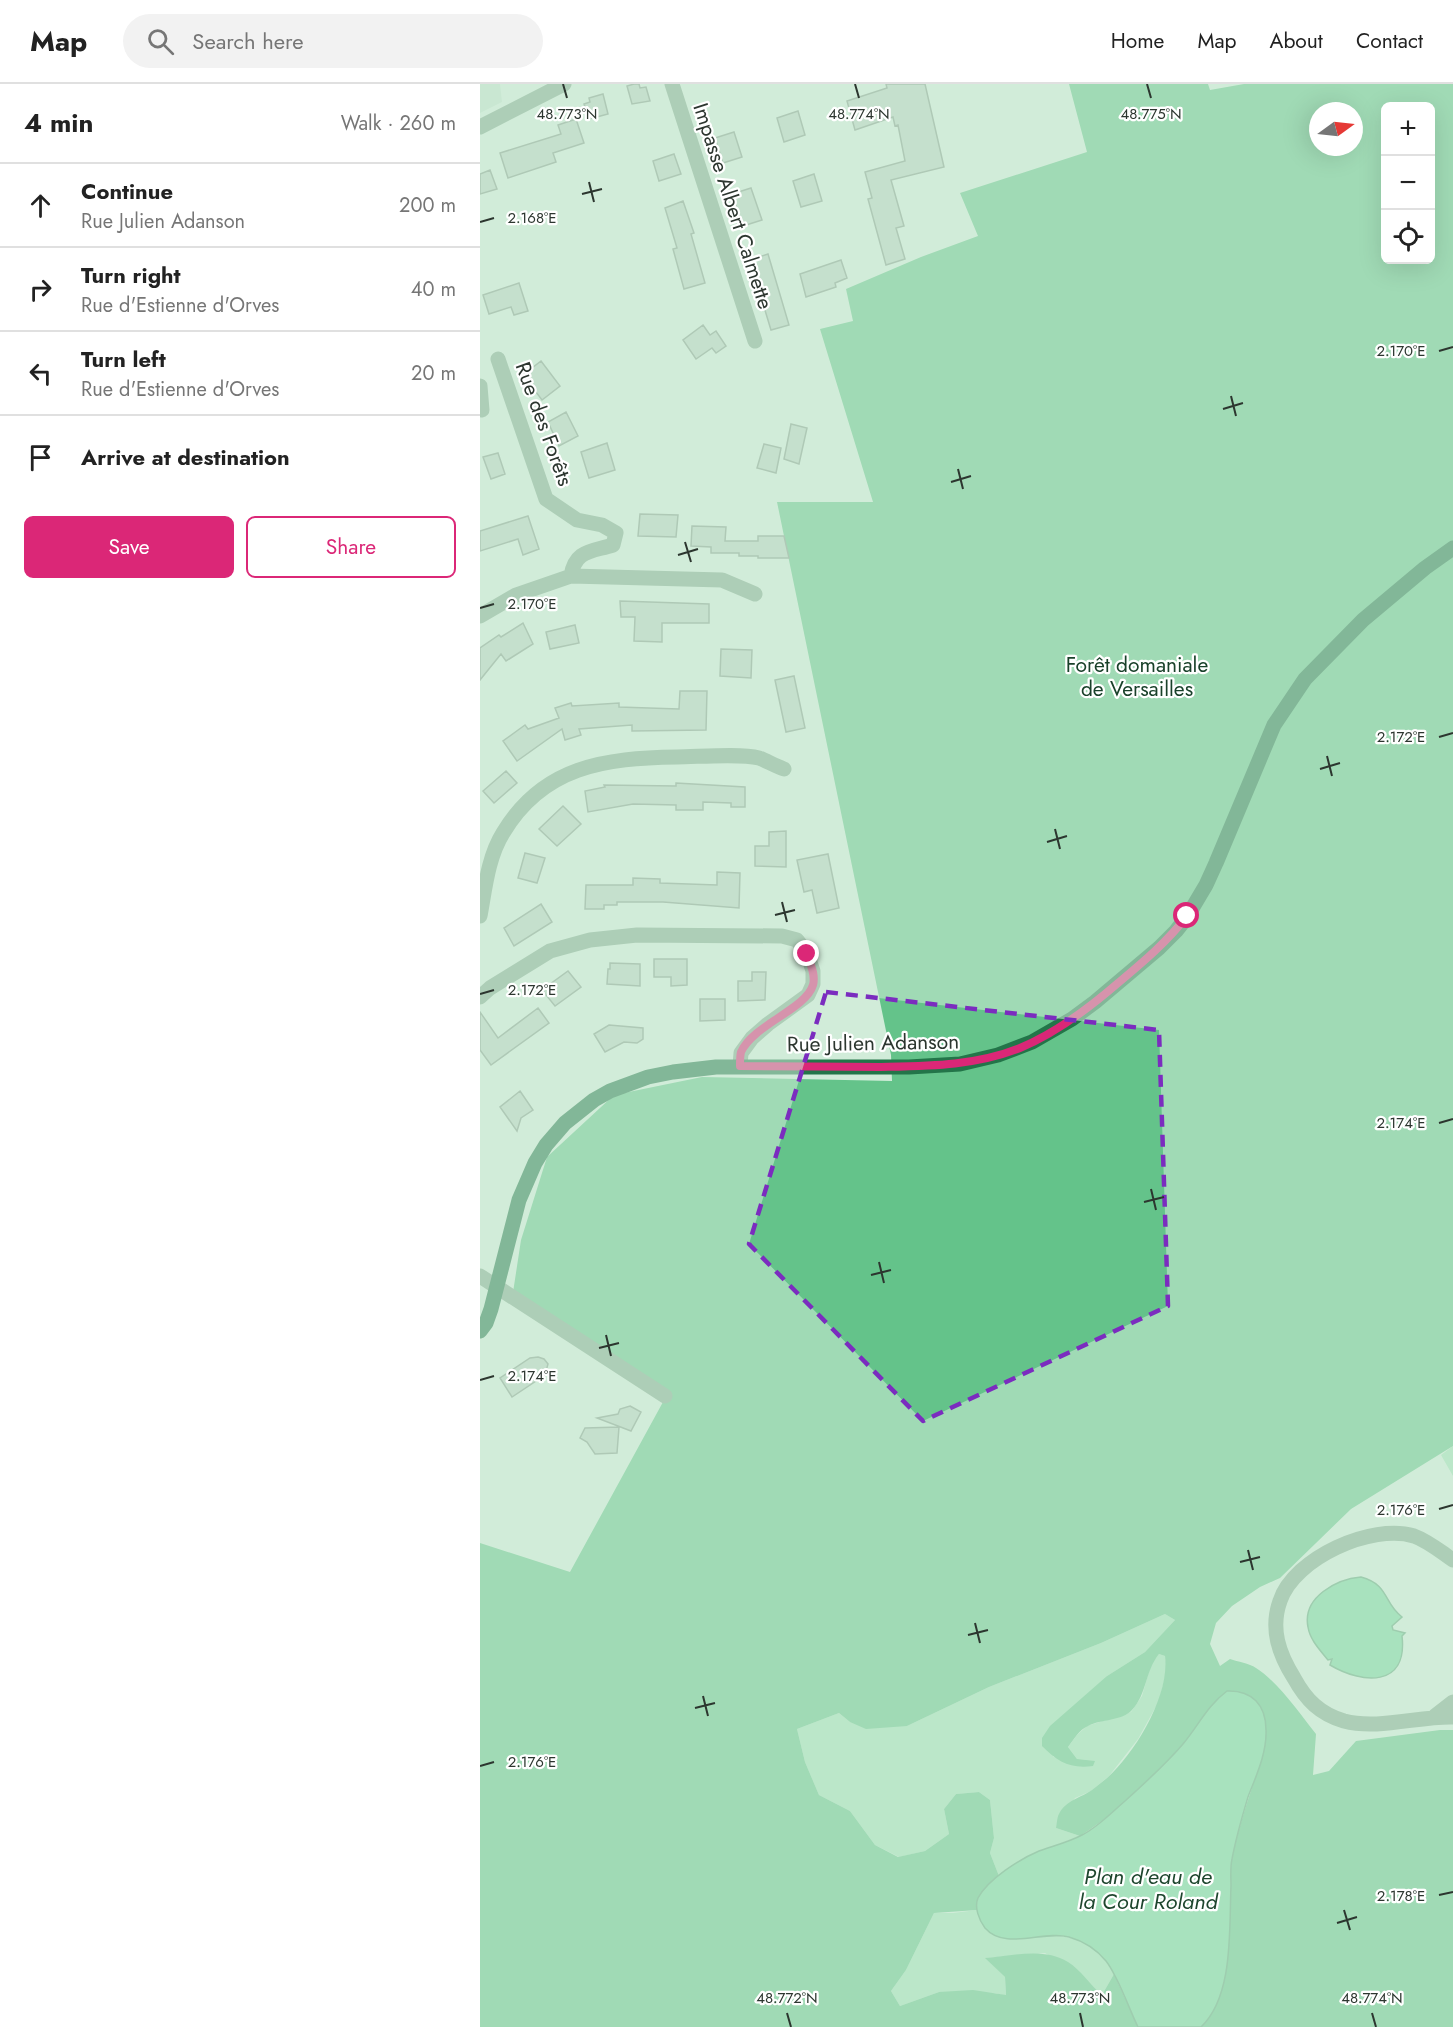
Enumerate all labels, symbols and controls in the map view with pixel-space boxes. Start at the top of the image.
search box [123,14,543,68]
text: Map [30,21,87,62]
icon: search [144,25,177,58]
text: Search here [192,25,304,57]
text: Home [1111,26,1164,56]
text: Map [1197,26,1237,56]
text: About [1270,26,1323,56]
text: Contact [1356,26,1423,56]
street label: Impasse Albert Calmette [686,99,781,313]
north arrow [1309,102,1363,156]
map controls [1381,102,1435,264]
button: + [1381,102,1435,156]
text: 48.773°N [537,103,597,125]
text: 48.774°N [828,103,890,125]
text: 48.775°N [1120,103,1182,125]
text: 4 min [24,104,93,142]
text: Walk · 260 m [341,109,456,138]
button: − [1381,156,1435,210]
text: Continue [81,175,173,207]
icon: ahead [24,189,57,222]
text: 200 m [399,191,456,220]
text: Rue Julien Adanson [81,207,245,236]
text: 2.168°E [507,207,557,229]
button: locate [1381,210,1435,264]
text: Turn right [81,259,181,291]
icon: right [24,273,57,306]
text: 40 m [411,275,456,304]
text: Rue d'Estienne d'Orves [81,291,279,320]
text: 2.170°E [1376,340,1426,362]
text: Turn left [81,343,166,375]
icon: left [24,357,57,390]
street label: Rue des Forêts [508,358,580,490]
text: 20 m [411,359,456,388]
text: Rue d'Estienne d'Orves [81,375,279,404]
icon: arrive [24,441,57,474]
text: Arrive at destination [81,441,290,473]
button: Save [24,516,234,578]
button: Share [246,516,456,578]
text: 2.170°E [507,593,557,615]
park label: Forêt domaniale de Versailles [1066,650,1208,704]
text: 2.172°E [1377,726,1425,748]
route start [1173,902,1199,928]
route end [793,940,819,966]
text: 2.172°E [508,979,556,1001]
street label: Rue Julien Adanson [787,1026,959,1060]
text: 2.174°E [1377,1112,1425,1134]
text: 2.174°E [508,1365,556,1387]
text: 2.176°E [1377,1499,1425,1521]
text: 2.176°E [508,1751,556,1773]
water label: Plan d'eau de la Cour Roland [1078,1860,1219,1917]
text: 2.178°E [1377,1885,1425,1907]
text: 48.772°N [756,1987,818,2009]
text: 48.773°N [1050,1987,1110,2009]
text: 48.774°N [1341,1987,1403,2009]

